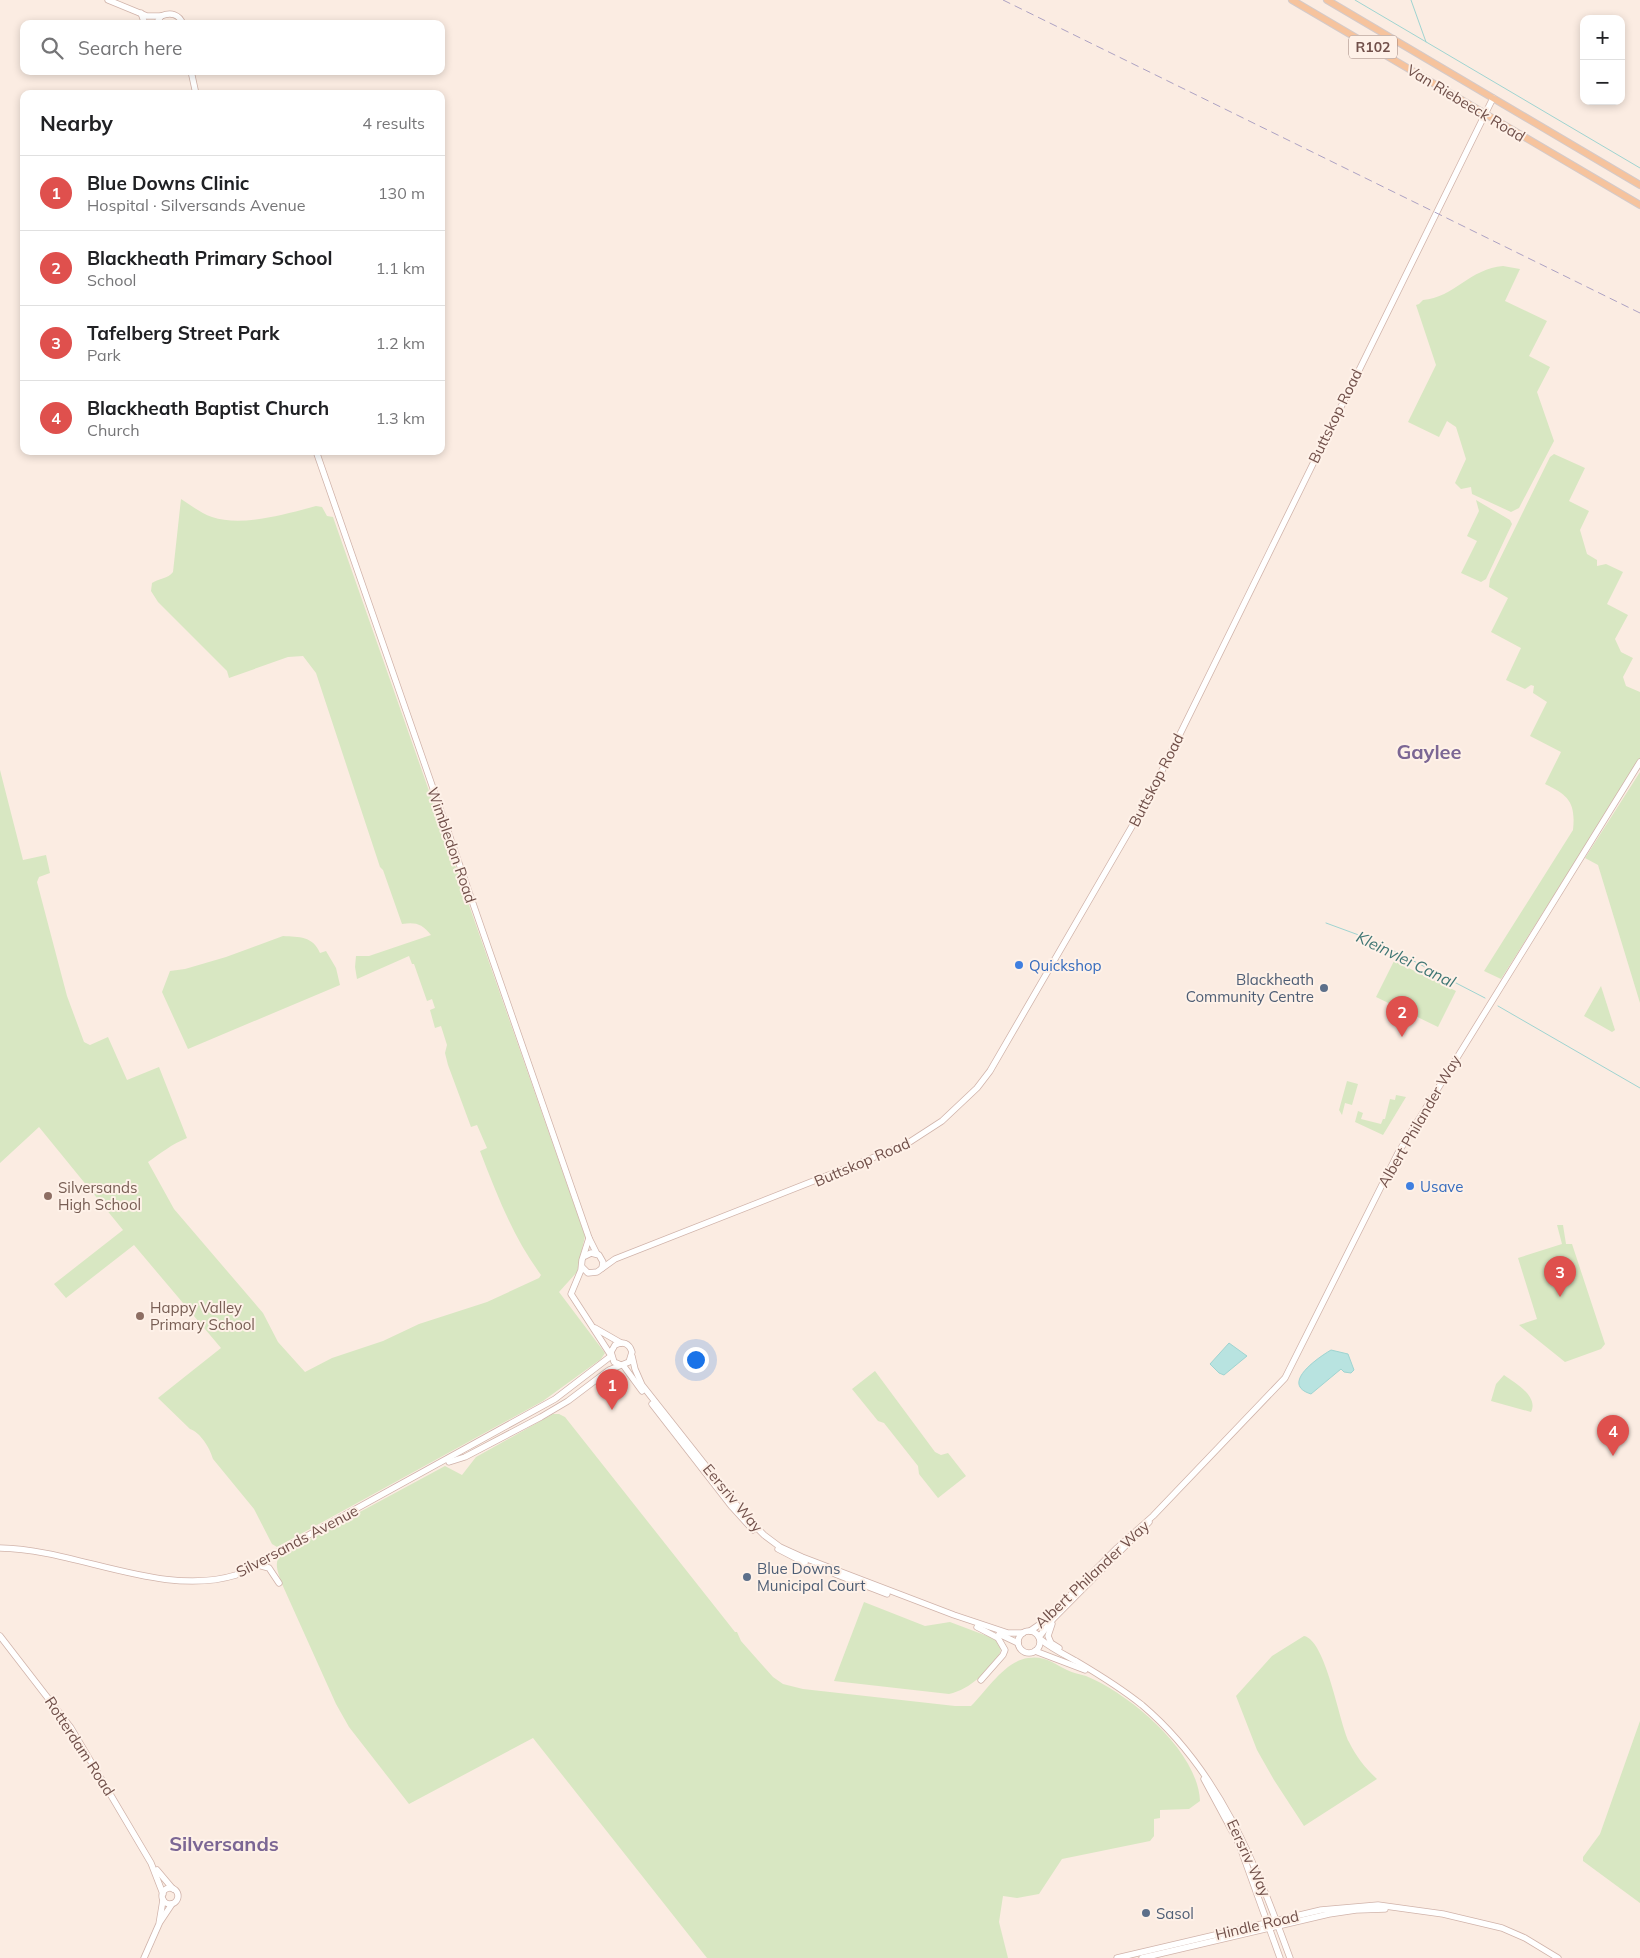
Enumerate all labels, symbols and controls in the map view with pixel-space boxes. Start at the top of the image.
map controls [1580,15,1625,105]
button: + [1580,15,1625,60]
search box [20,20,445,75]
icon: search [38,34,66,62]
text: Search here [78,36,182,60]
road number: R102 [1349,36,1397,58]
street label: Van Riebeeck Road [1403,60,1529,146]
button: − [1580,60,1625,105]
text: Nearby [40,110,113,136]
text: 4 results [362,113,425,133]
text: Blue Downs Clinic [87,171,249,195]
text: 1 [51,183,61,203]
text: 130 m [378,183,425,203]
text: Hospital · Silversands Avenue [87,195,306,215]
text: Blackheath Primary School [87,246,332,270]
text: 2 [51,258,61,278]
text: 1.1 km [376,258,425,278]
text: School [87,270,136,290]
text: Tafelberg Street Park [87,321,280,345]
text: 3 [51,333,61,353]
text: 1.2 km [376,333,425,353]
text: Park [87,345,121,365]
street label: Buttskop Road [1304,366,1366,466]
text: Blackheath Baptist Church [87,396,329,420]
text: 4 [51,408,61,428]
text: 1.3 km [376,408,425,428]
text: Church [87,420,140,440]
street label: Buttskop Road [1124,730,1188,830]
district label: Gaylee [1396,739,1462,764]
street label: Wimbledon Road [423,785,481,905]
water label: Kleinvlei Canal [1353,926,1459,992]
place label: Quickshop [1029,956,1102,975]
marker: Quickshop [1013,959,1025,971]
place label: Blackheath Community Centre [1186,970,1314,1006]
marker: Blackheath Community Centre [1318,982,1330,994]
pin: 2 [1386,996,1418,1037]
street label: Albert Philander Way [1373,1051,1465,1190]
street label: Buttskop Road [811,1133,913,1191]
place label: Usave [1420,1177,1463,1196]
place label: Silversands High School [58,1178,141,1214]
marker: Usave [1404,1180,1416,1192]
marker: Silversands High School [42,1190,54,1202]
pin: 3 [1544,1256,1576,1297]
place label: Happy Valley Primary School [150,1298,255,1334]
marker: Happy Valley Primary School [134,1310,146,1322]
your location [683,1347,709,1373]
pin: 1 [596,1369,628,1410]
pin: 4 [1597,1415,1629,1456]
street label: Eersriv Way [699,1460,767,1536]
street label: Silversands Avenue [233,1501,361,1581]
street label: Albert Philander Way [1031,1516,1153,1632]
place label: Blue Downs Municipal Court [757,1559,865,1595]
marker: Blue Downs Municipal Court [741,1571,753,1583]
street label: Rotterdam Road [41,1693,119,1799]
street label: Eersriv Way [1223,1816,1275,1900]
district label: Silversands [169,1831,279,1856]
place label: Sasol [1156,1904,1194,1923]
street label: Hindle Road [1213,1906,1301,1944]
marker: Sasol [1140,1907,1152,1919]

